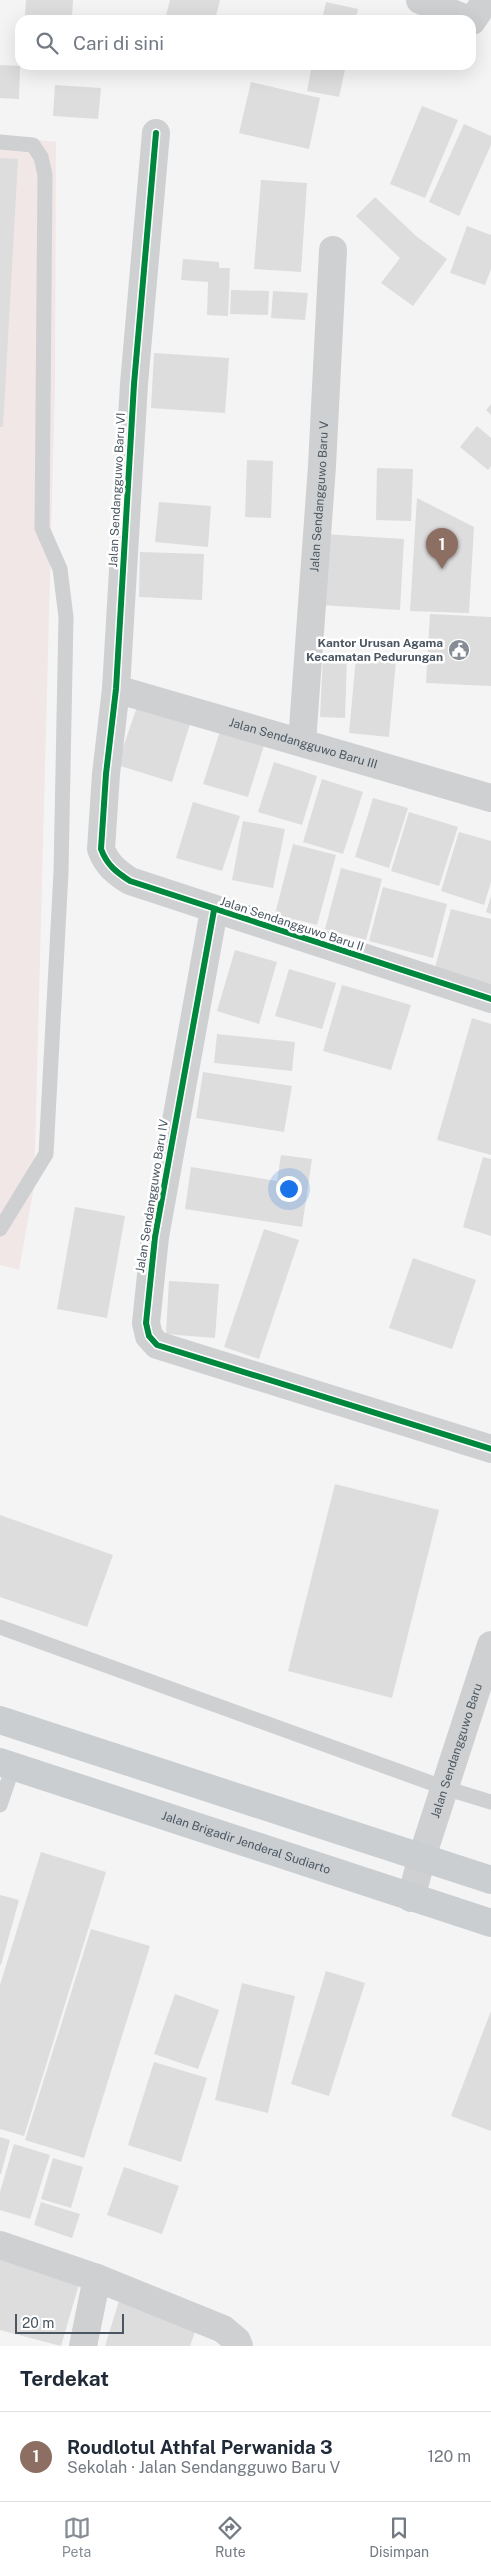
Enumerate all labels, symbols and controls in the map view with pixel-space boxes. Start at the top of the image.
search box [15,15,476,70]
icon: search [33,29,61,57]
text: Cari di sini [73,32,164,54]
street label: Jalan Sendangguwo Baru VI [106,412,128,568]
street label: Jalan Sendangguwo Baru V [307,421,331,573]
pin: 1 [426,528,458,569]
place label: Kantor Urusan Agama Kecamatan Pedurungan [306,636,443,664]
public building icon: Kantor Urusan Agama Kecamatan Pedurungan [447,638,471,662]
street label: Jalan Sendangguwo Baru III [227,715,379,772]
street label: Jalan Sendangguwo Baru II [218,894,366,954]
street label: Jalan Sendangguwo Baru IV [133,1118,171,1274]
your location [276,1176,302,1202]
street label: Jalan Sendangguwo Baru [428,1682,485,1820]
street label: Jalan Brigadir Jenderal Sudiarto [160,1809,332,1877]
scale bar [15,2311,124,2334]
text: 20 m [22,2315,54,2331]
text: Terdekat [20,2366,109,2391]
text: Roudlotul Athfal Perwanida 3 [67,2436,333,2458]
text: 1 [33,2447,39,2466]
text: 120 m [427,2447,471,2466]
text: Sekolah · Jalan Sendangguwo Baru V [67,2458,340,2477]
tab: Peta [62,2514,91,2560]
tab: Rute [215,2514,246,2560]
tab: Disimpan [369,2514,429,2560]

